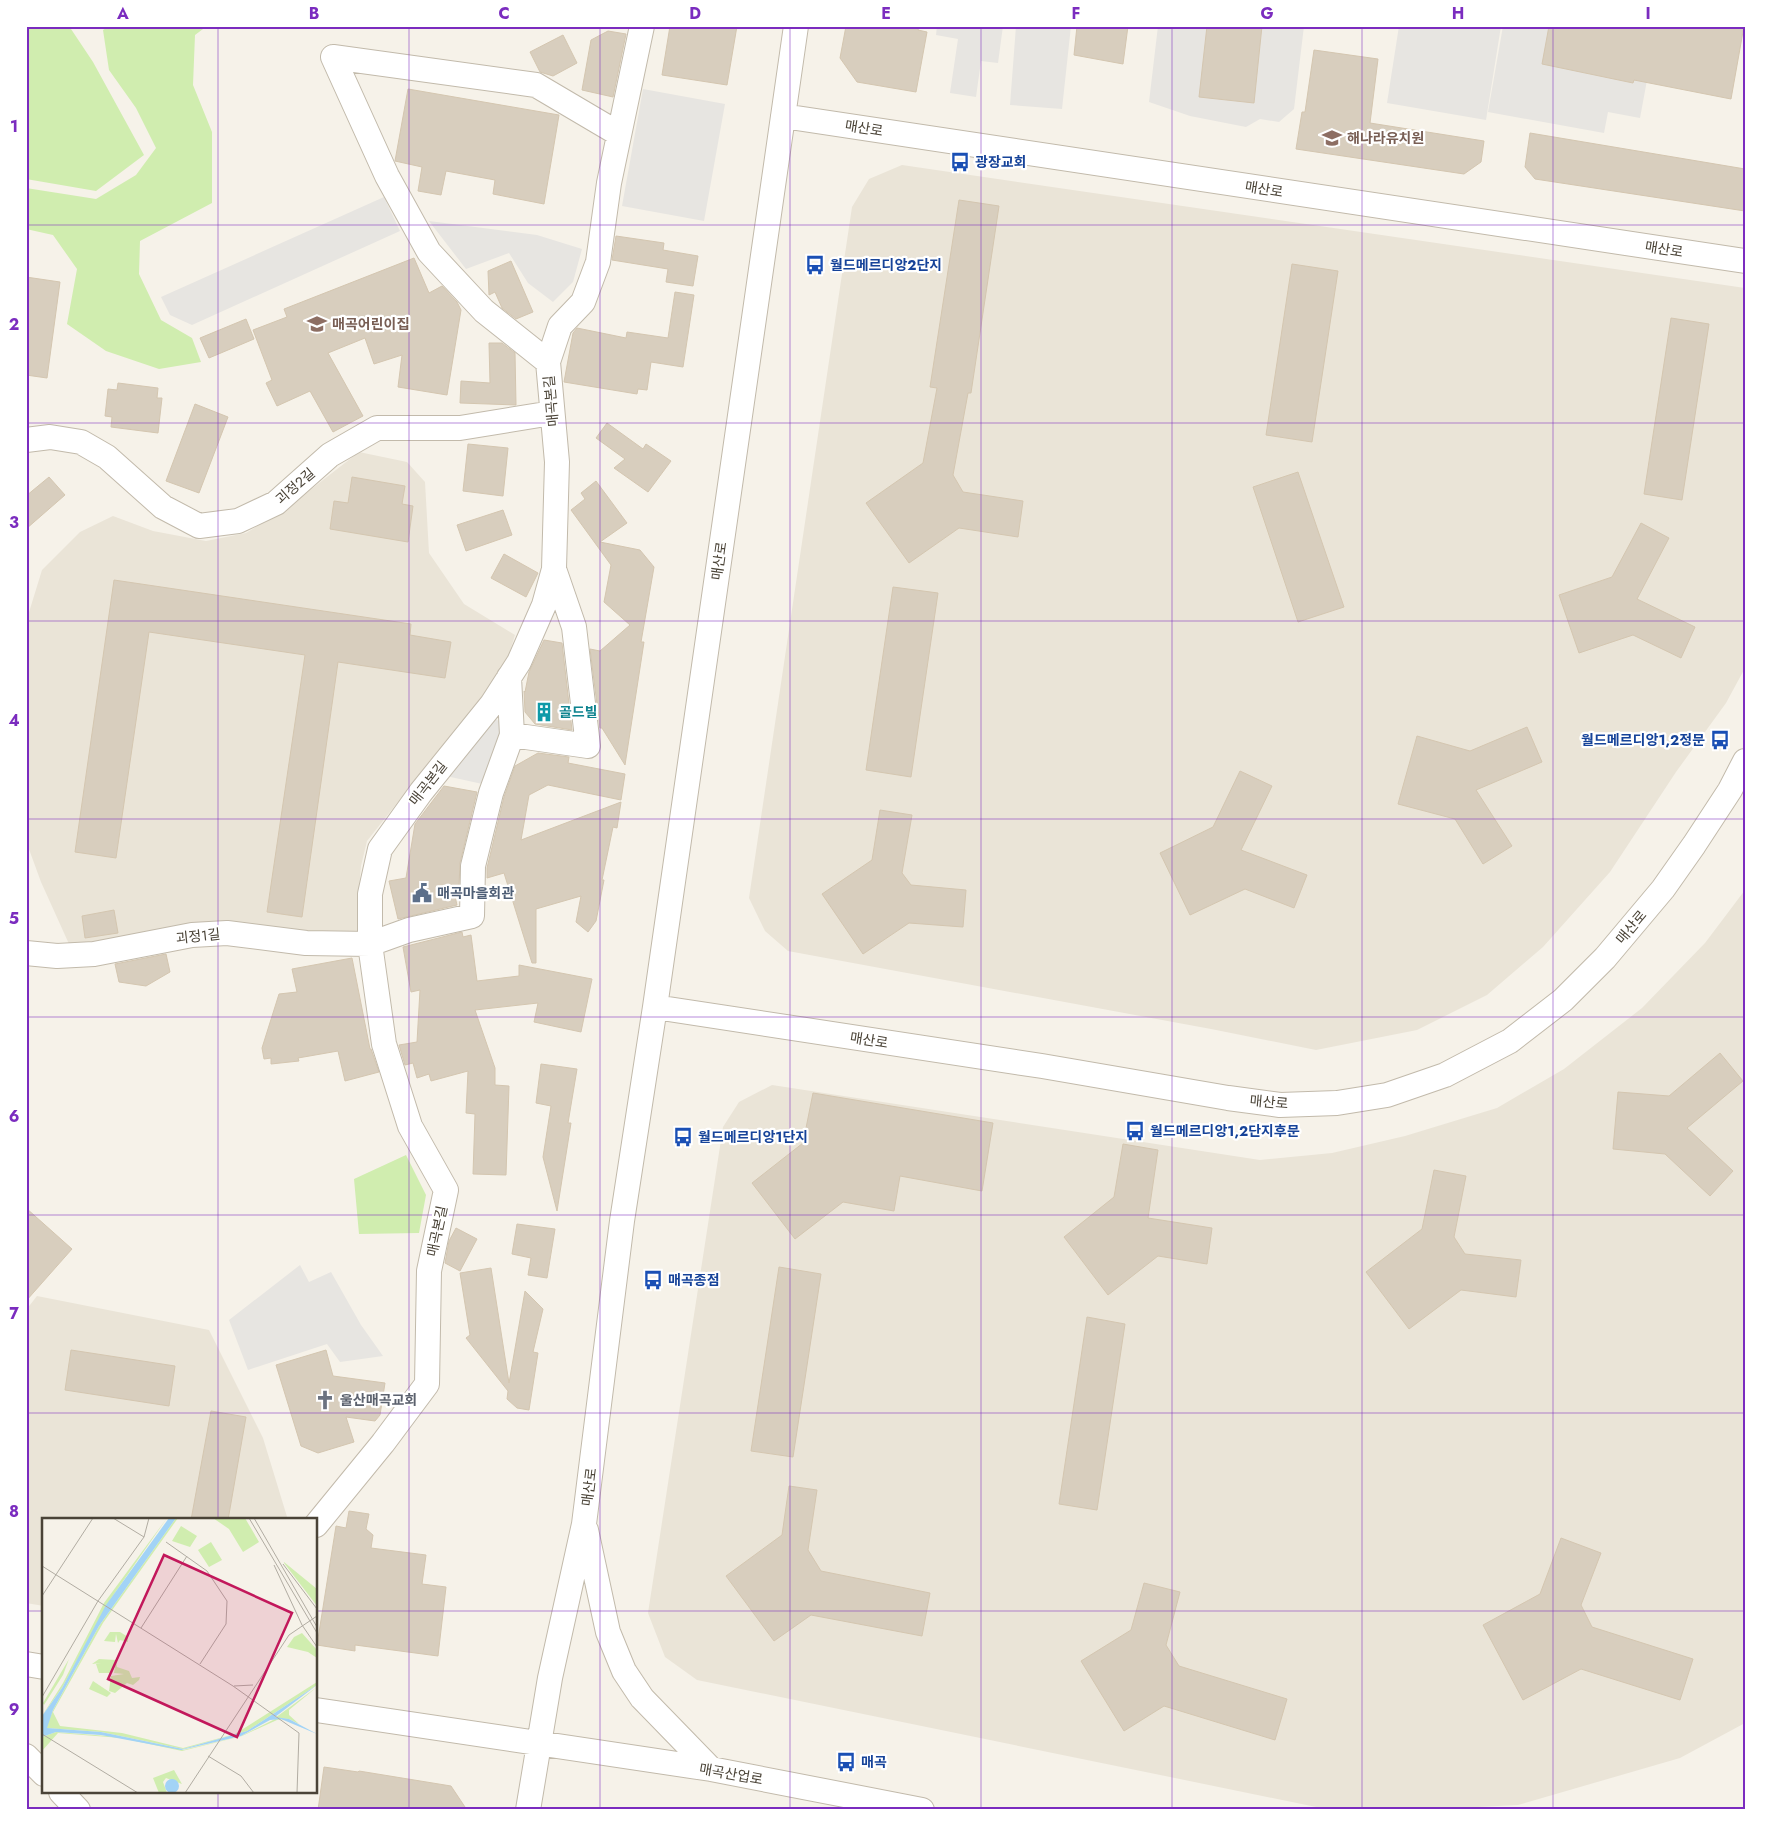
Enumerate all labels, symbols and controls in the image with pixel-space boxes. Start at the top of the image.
text: A [116,2,129,25]
text: B [309,2,319,25]
text: C [498,2,510,25]
text: D [689,2,701,25]
text: E [881,2,891,25]
text: F [1072,2,1080,25]
text: G [1260,2,1274,25]
text: H [1452,2,1464,25]
text: I [1645,2,1651,25]
text: 1 [10,115,18,138]
street label: 매산로 [843,115,885,141]
school or university icon: 해나라유치원 [1321,127,1343,149]
place label: 해나라유치원 [1347,128,1424,148]
bus stop icon: 광장교회 [949,151,971,173]
place label: 광장교회 [975,152,1027,172]
street label: 매산로 [1243,176,1285,202]
street label: 매산로 [1643,236,1685,262]
bus stop icon: 월드메르디앙2단지 [804,254,826,276]
place label: 월드메르디앙2단지 [830,255,942,275]
text: 2 [9,313,19,336]
school or university icon: 매곡어린이집 [306,313,328,335]
place label: 매곡어린이집 [332,314,409,334]
street label: 매곡본길 [539,374,563,428]
street label: 괴정2길 [271,463,319,509]
text: 3 [9,511,19,534]
street label: 매산로 [706,540,732,582]
building icon: 골드빌 [533,701,555,723]
place label: 골드빌 [559,702,598,722]
text: 4 [8,709,20,732]
bus stop icon: 월드메르디앙1,2정문 [1709,729,1731,751]
place label: 월드메르디앙1,2정문 [1581,730,1705,750]
street label: 매곡본길 [404,757,452,809]
public building icon: 매곡마을회관 [411,882,433,904]
place label: 매곡마을회관 [437,883,514,903]
street label: 매산로 [1611,906,1651,948]
text: 5 [9,907,19,930]
street label: 괴정1길 [175,924,221,948]
street label: 매산로 [848,1027,890,1053]
street label: 매산로 [1249,1090,1289,1114]
text: 6 [9,1105,19,1128]
bus stop icon: 월드메르디앙1,2단지후문 [1124,1120,1146,1142]
place label: 월드메르디앙1,2단지후문 [1150,1121,1300,1141]
bus stop icon: 월드메르디앙1단지 [672,1126,694,1148]
place label: 월드메르디앙1단지 [698,1127,808,1147]
street label: 매곡본길 [422,1204,452,1258]
bus stop icon: 매곡종점 [642,1269,664,1291]
place label: 매곡종점 [668,1270,720,1290]
text: 7 [9,1302,19,1325]
church icon: 울산매곡교회 [314,1389,336,1411]
place label: 울산매곡교회 [340,1390,417,1410]
street label: 매산로 [577,1466,601,1507]
text: 8 [9,1500,19,1523]
inset map [42,1518,318,1794]
text: 9 [9,1698,19,1721]
bus stop icon: 매곡 [835,1751,857,1773]
place label: 매곡 [861,1752,887,1772]
street label: 매곡산업로 [698,1759,765,1789]

